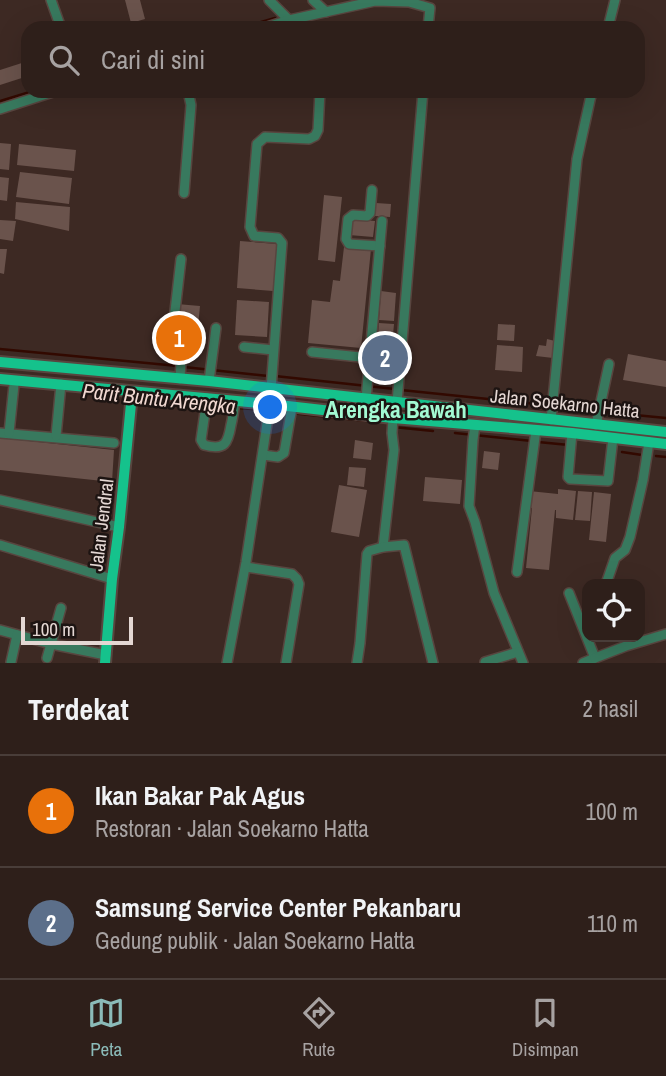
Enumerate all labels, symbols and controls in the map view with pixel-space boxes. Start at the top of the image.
search box [21,21,645,98]
icon: search [45,41,83,79]
text: Cari di sini [101,42,205,77]
pin: 1 [156,312,202,364]
pin: 2 [362,332,408,384]
water label: Parit Buntu Arengka [81,376,237,421]
street label: Jalan Soekarno Hatta [489,382,641,424]
your location [253,390,287,424]
district label: Arengka Bawah [325,394,467,425]
street label: Jalan Jendral [82,477,120,573]
map controls [582,579,645,642]
button: locate [582,579,645,642]
scale bar [21,614,133,646]
text: 100 m [32,616,75,642]
text: Terdekat [28,689,129,729]
text: 2 hasil [582,693,638,724]
text: Ikan Bakar Pak Agus [95,778,305,813]
text: 1 [46,796,56,827]
text: 100 m [586,796,638,827]
text: Restoran · Jalan Soekarno Hatta [95,813,369,844]
text: Samsung Service Center Pekanbaru [95,890,461,925]
text: 2 [46,908,56,939]
text: 110 m [587,908,638,939]
text: Gedung publik · Jalan Soekarno Hatta [95,925,415,956]
tab: Peta [87,994,125,1062]
tab: Rute [300,994,338,1062]
tab: Disimpan [512,994,579,1062]

